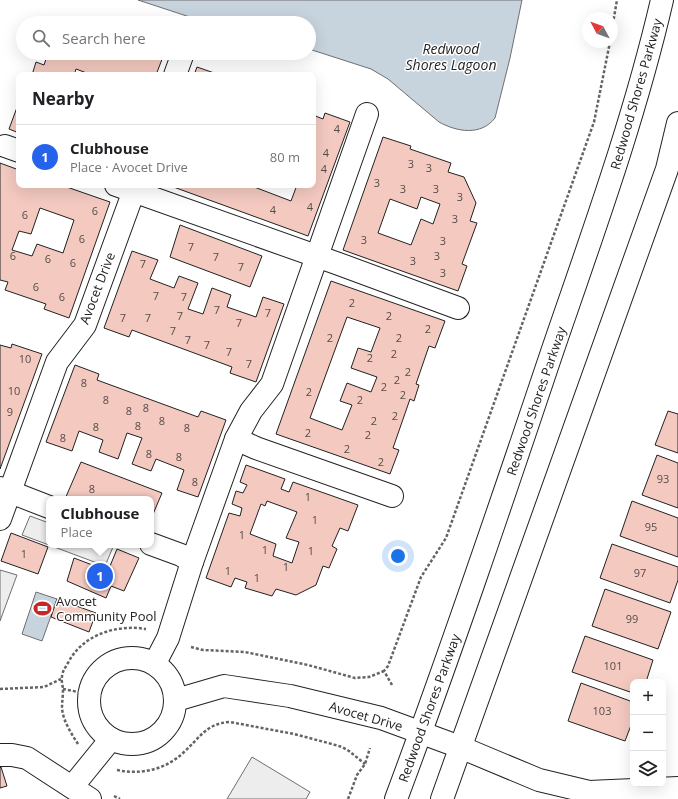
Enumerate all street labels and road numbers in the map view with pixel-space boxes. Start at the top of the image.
street label: Redwood Shores Parkway [606,16,666,172]
street label: Avocet Drive [75,249,119,327]
street label: Redwood Shores Parkway [502,324,570,478]
street label: Redwood Shores Parkway [394,631,464,785]
street label: Avocet Drive [327,697,405,735]

